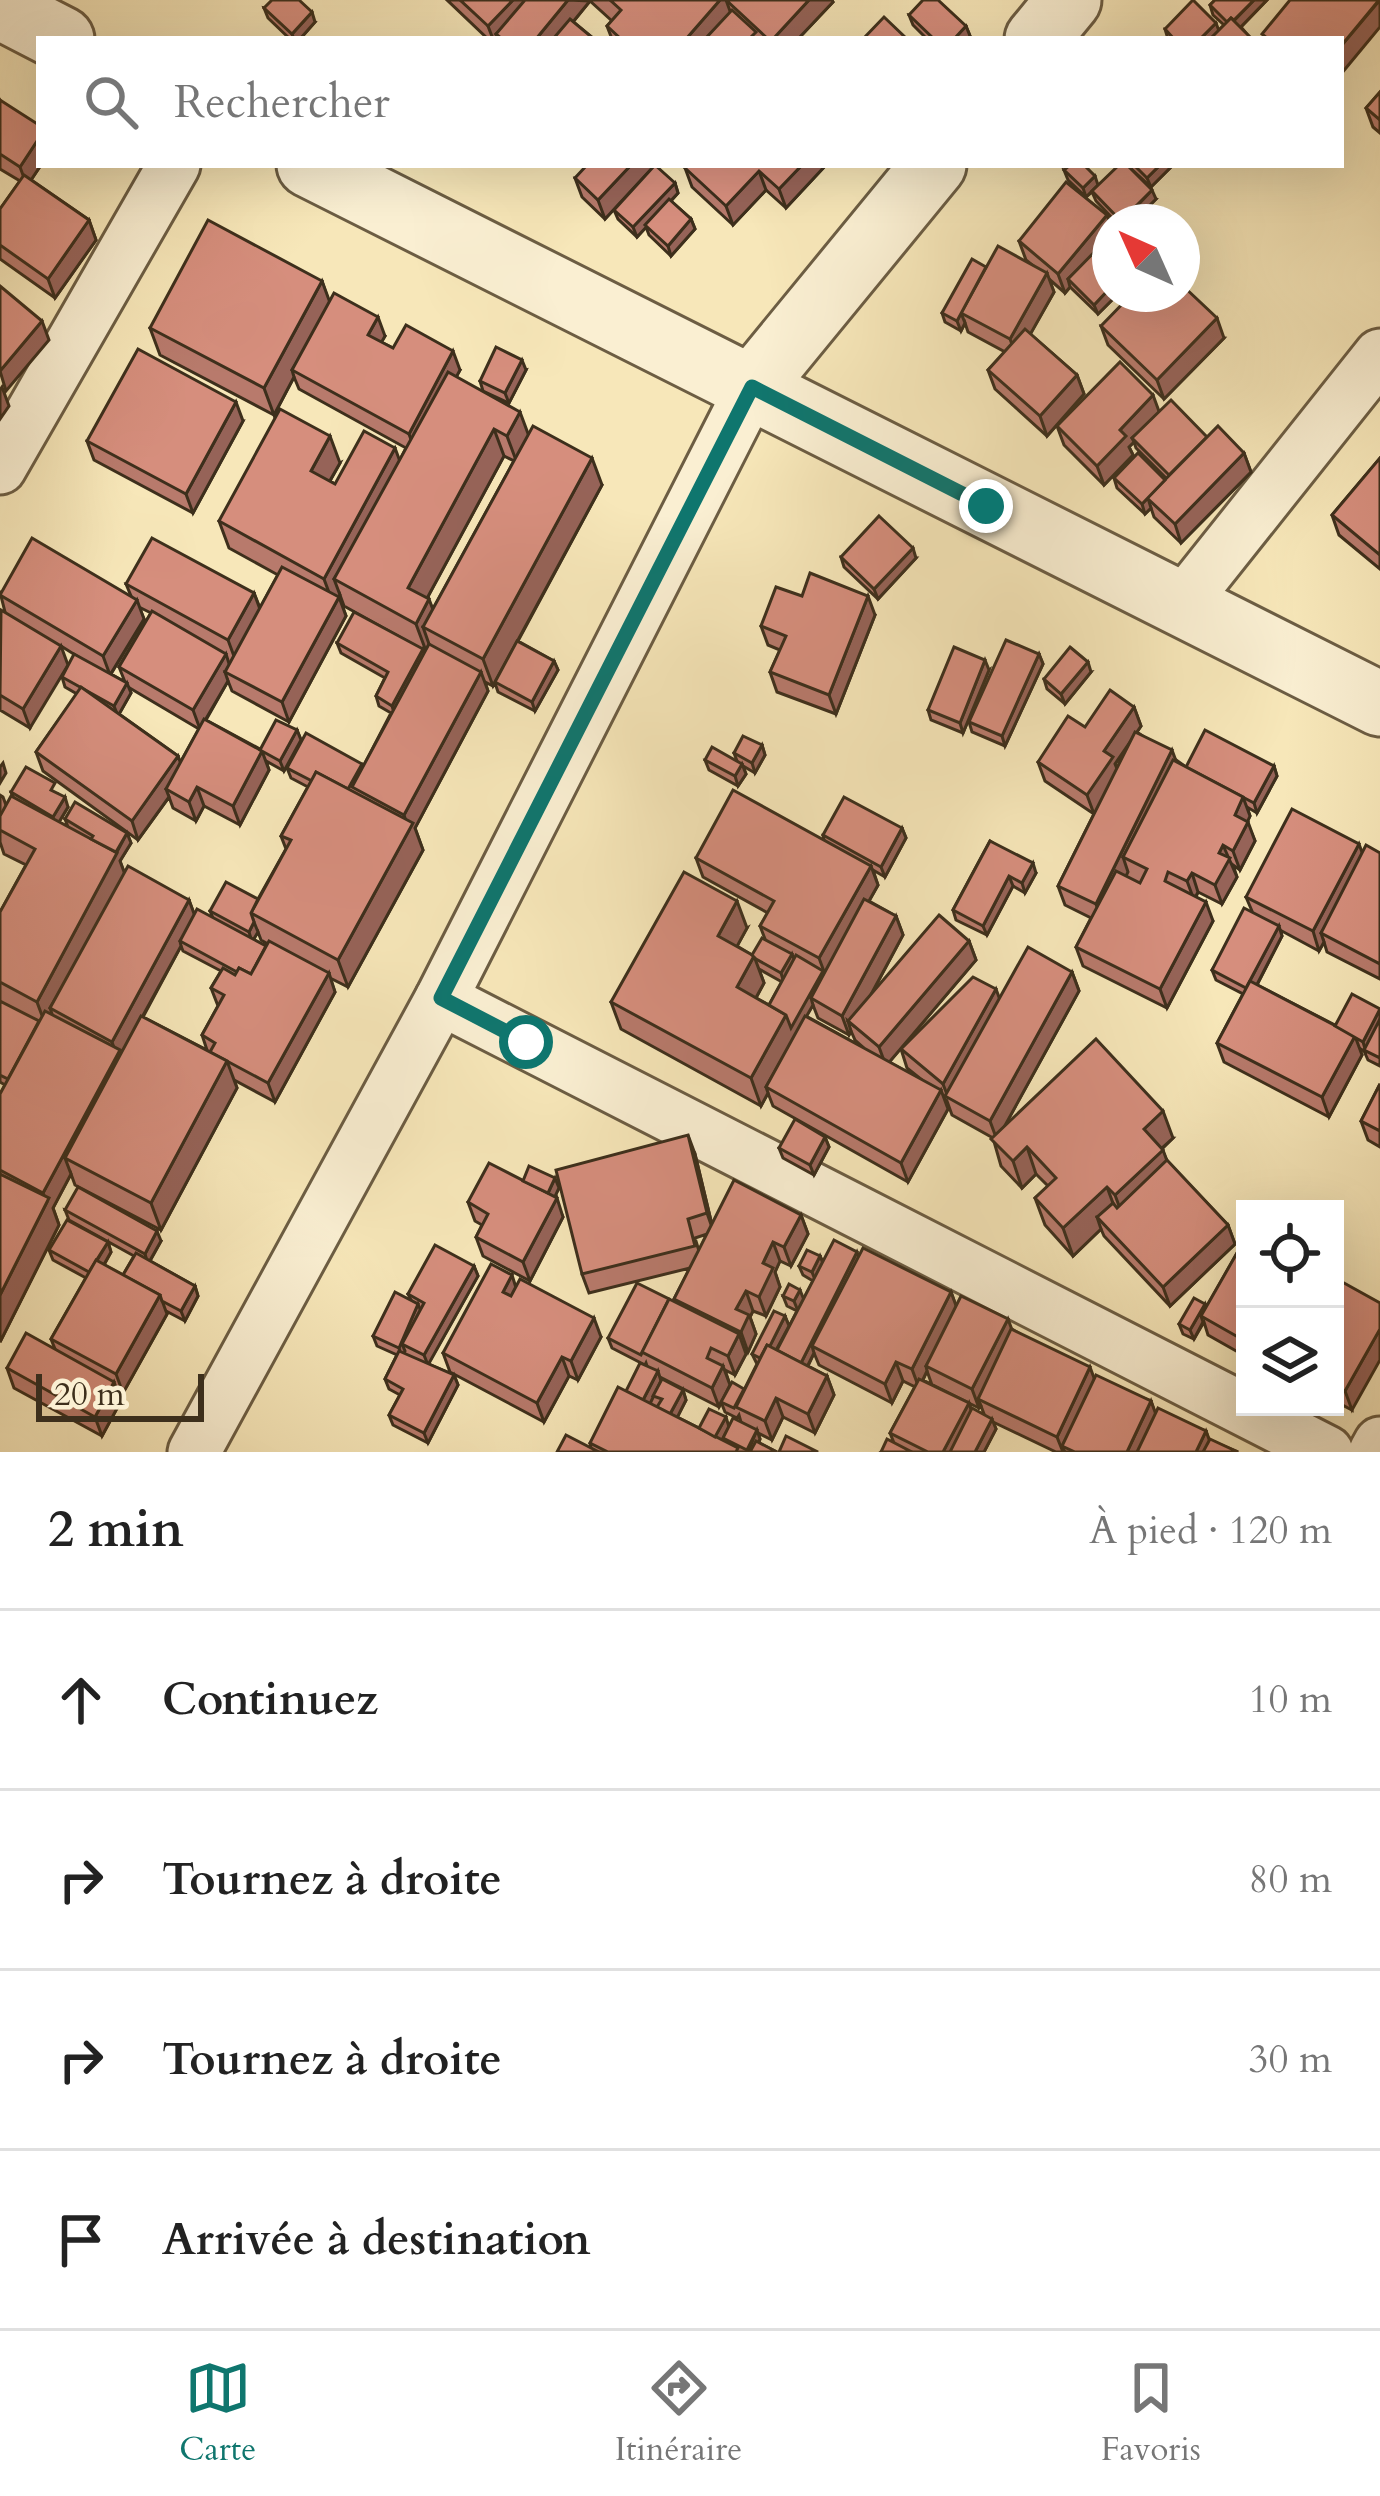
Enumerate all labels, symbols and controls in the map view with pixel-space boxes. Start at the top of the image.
search box [36,36,1344,168]
icon: search [78,69,144,135]
text: Rechercher [174,72,390,133]
north arrow [1092,204,1200,312]
route end [959,479,1013,533]
route start [499,1015,553,1069]
map controls [1236,1200,1344,1416]
button: locate [1236,1200,1344,1308]
button: layers [1236,1308,1344,1416]
scale bar [36,1368,204,1421]
text: 20 m [54,1372,125,1417]
text: 2 min [48,1495,184,1565]
text: À pied · 120 m [1089,1504,1332,1557]
icon: ahead [48,1667,114,1733]
text: Continuez [162,1669,378,1730]
text: 10 m [1249,1673,1332,1726]
icon: right [48,1847,114,1913]
text: Tournez à droite [162,1849,502,1910]
text: 80 m [1249,1853,1332,1906]
icon: right [48,2027,114,2093]
text: Tournez à droite [162,2029,502,2090]
text: 30 m [1249,2033,1332,2086]
icon: arrive [48,2207,114,2273]
text: Arrivée à destination [162,2209,591,2270]
tab: Carte [179,2355,256,2472]
tab: Itinéraire [615,2355,742,2472]
tab: Favoris [1101,2355,1201,2472]

